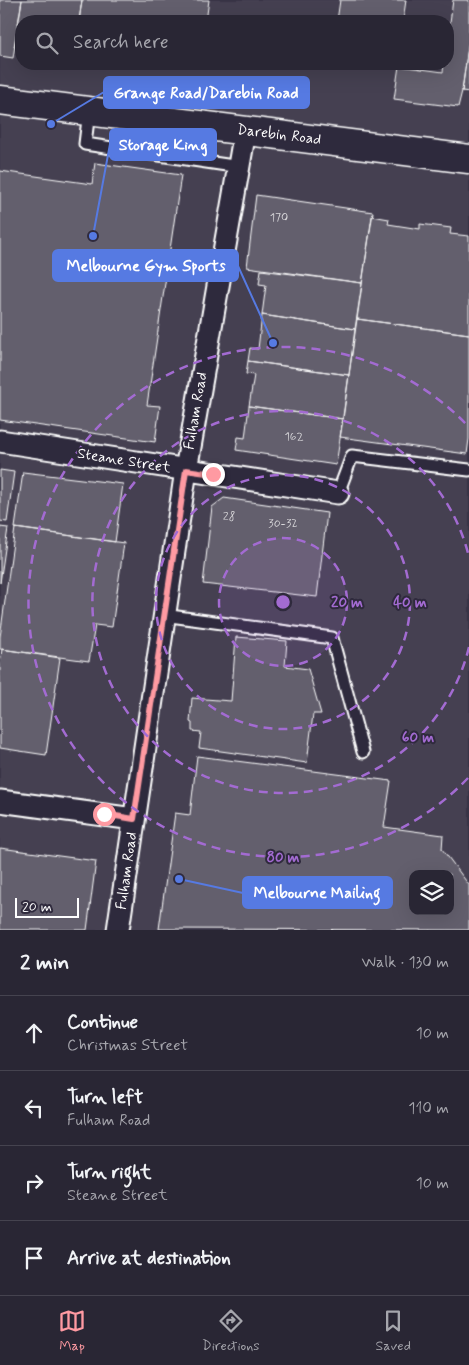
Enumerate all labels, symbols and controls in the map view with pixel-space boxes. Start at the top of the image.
search box [15,15,454,70]
icon: search [33,29,61,57]
text: Search here [73,30,169,55]
callout: Grange Road/Darebin Road [104,77,309,108]
text: Grange Road/Darebin Road [113,83,299,105]
street label: Darebin Road [236,120,322,150]
callout: Storage King [110,129,216,160]
text: Storage King [119,135,207,157]
house number: 170 [270,210,288,226]
callout: Melbourne Gym Sports [53,250,238,281]
text: Melbourne Gym Sports [67,256,226,277]
street label: Fulham Road [179,371,213,451]
house number: 162 [284,429,304,445]
street label: Steane Street [76,444,172,478]
route end [202,463,225,486]
house number: 28 [223,509,235,525]
house number: 30-32 [268,516,298,532]
centre of rings [274,593,292,611]
text: 20 m [331,593,363,613]
text: 40 m [393,593,427,613]
text: 60 m [402,728,434,748]
route start [93,803,116,826]
street label: Fulham Road [112,831,142,911]
text: 80 m [266,848,300,868]
map controls [409,870,454,915]
button: layers [409,870,454,915]
callout: Melbourne Mailing [243,877,392,908]
text: Melbourne Mailing [253,883,381,906]
scale bar [15,895,79,918]
text: 20 m [22,898,52,916]
text: 2 min [20,949,69,977]
text: Walk · 130 m [362,952,449,973]
text: Continue [67,1010,138,1035]
icon: ahead [20,1019,48,1047]
text: 10 m [416,1023,449,1044]
text: Christmas Street [67,1035,188,1056]
text: Turn left [67,1085,143,1110]
icon: left [20,1094,48,1122]
text: 110 m [408,1098,449,1119]
text: Fulham Road [67,1110,150,1131]
text: Turn right [67,1160,151,1185]
icon: right [20,1169,48,1197]
text: 10 m [416,1173,449,1194]
text: Steane Street [67,1185,168,1206]
icon: arrive [20,1244,48,1272]
text: Arrive at destination [67,1246,231,1271]
tab: Map [58,1307,86,1355]
tab: Directions [202,1307,260,1355]
tab: Saved [376,1307,411,1355]

